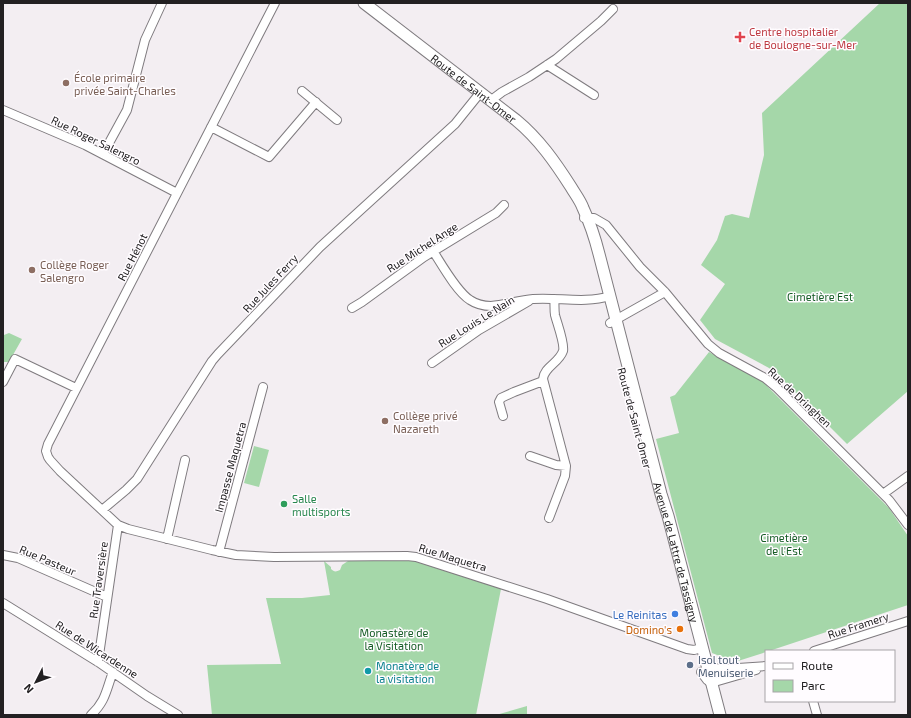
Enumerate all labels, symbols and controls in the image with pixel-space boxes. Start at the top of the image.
place label: Centre hospitalier de Boulogne-sur-Mer [749,25,857,51]
marker: Centre hospitalier de Boulogne-sur-Mer [734,31,746,43]
street label: Route de Saint-Omer [429,51,520,125]
place label: École primaire privée Saint-Charles [74,71,176,97]
marker: École primaire privée Saint-Charles [61,78,71,88]
street label: Rue Roger Salengro [49,113,143,167]
street label: Rue Michel Ange [384,219,460,275]
street label: Rue Hénot [115,231,149,283]
street label: Rue Jules Ferry [240,251,300,315]
place label: Collège Roger Salengro [40,258,109,284]
marker: Collège Roger Salengro [27,265,37,275]
park label: Cimetière Est [787,290,853,303]
street label: Rue Louis Le Nain [436,292,516,350]
street label: Rue de Dringhen [766,364,834,430]
street label: Route de Saint-Omer [615,366,655,471]
place label: Collège privé Nazareth [393,409,458,435]
marker: Collège privé Nazareth [380,416,390,426]
street label: Impasse Maquetra [212,420,248,514]
street label: Avenue de Lattre de Tassigny [652,481,702,624]
place label: Salle multisports [292,492,351,518]
marker: Salle multisports [279,499,289,509]
park label: Cimetière de l'Est [760,531,808,557]
street label: Rue Traversière [86,541,110,619]
street label: Rue Maquetra [418,541,488,573]
street label: Rue Pasteur [18,542,79,578]
place label: Le Reinitas [613,608,667,621]
marker: Le Reinitas [670,609,680,619]
street label: Rue Framery [826,609,890,641]
street label: Rue de Wicardenne [53,617,141,681]
place label: Domino's [626,623,672,636]
marker: Domino's [675,624,685,634]
park label: Monastère de la Visitation [360,626,429,652]
legend [765,650,895,702]
place label: Isol tout Menuiserie [698,653,754,679]
text: Route [801,658,833,672]
place label: Monatère de la visitation [376,659,439,685]
marker: Isol tout Menuiserie [685,660,695,670]
north arrow [16,662,56,702]
marker: Monatère de la visitation [363,666,373,676]
text: Parc [801,678,825,692]
text: N [21,682,36,696]

